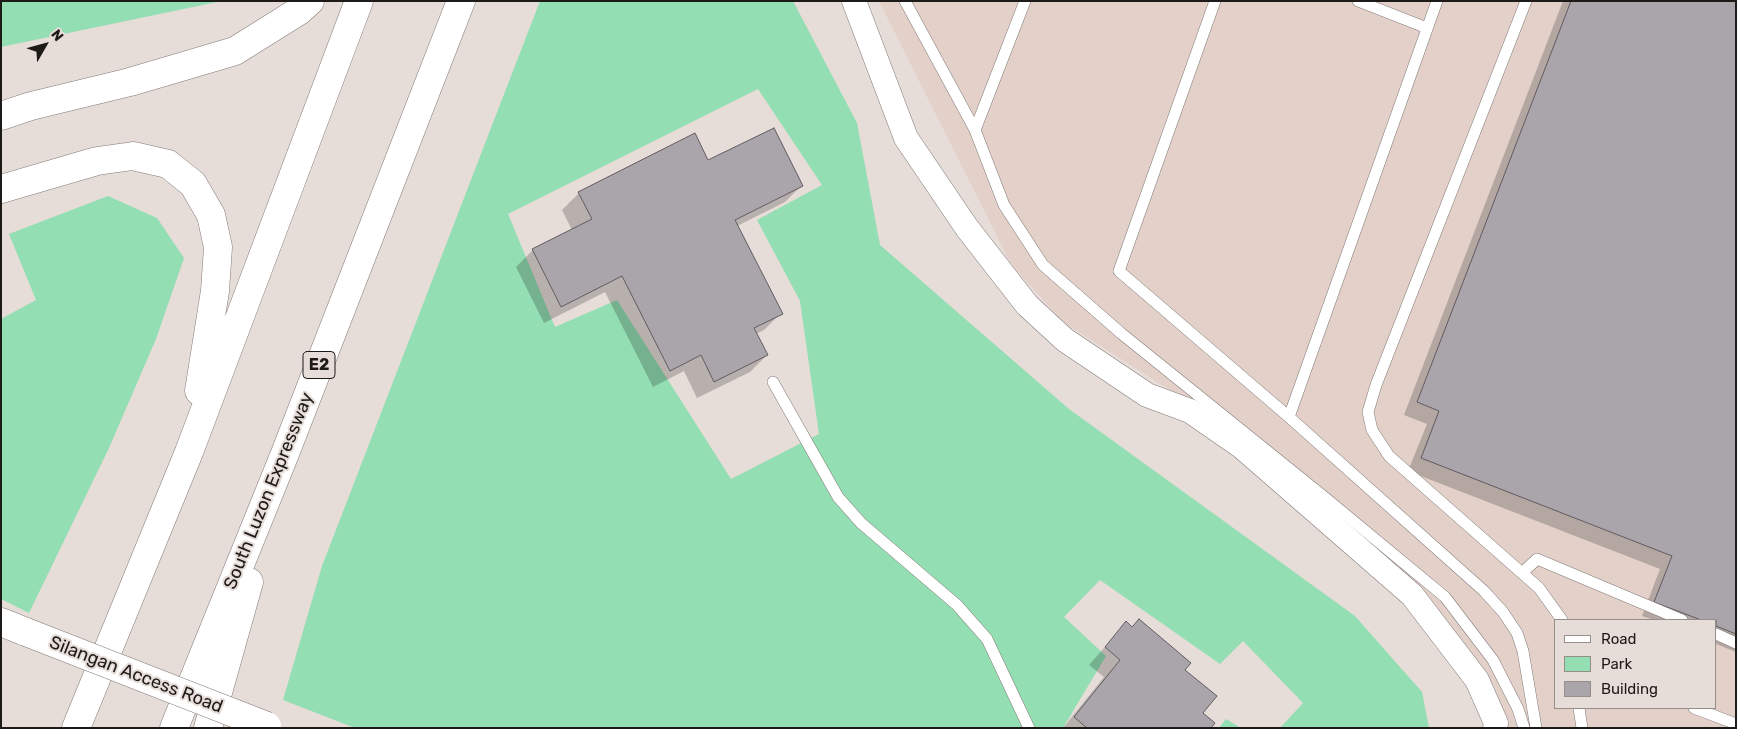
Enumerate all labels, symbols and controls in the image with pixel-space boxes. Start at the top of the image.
north arrow [20,20,70,70]
text: N [47,26,67,45]
road number: E2 [303,352,335,378]
street label: South Luzon Expressway [220,390,318,592]
legend [1554,619,1717,709]
text: Road [1601,630,1637,648]
street label: Silangan Access Road [46,632,226,718]
text: Park [1601,655,1632,673]
text: Building [1601,680,1658,698]

